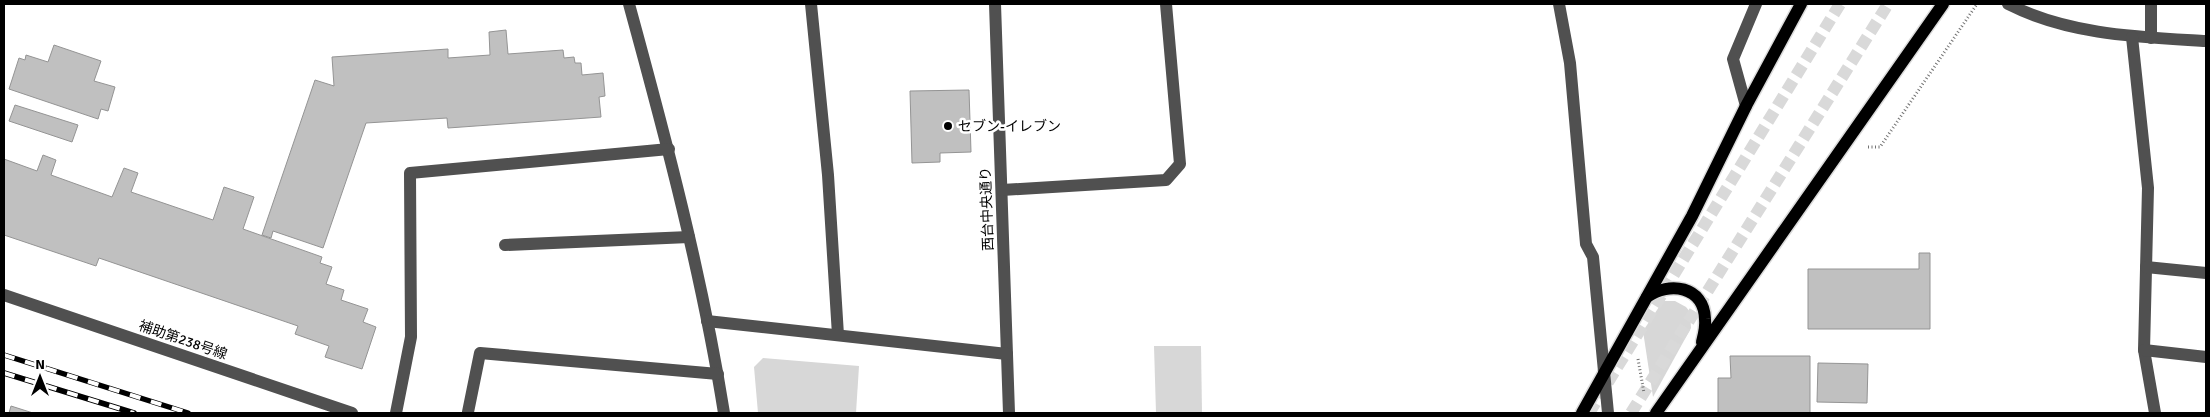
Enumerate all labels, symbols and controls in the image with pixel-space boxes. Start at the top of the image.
place label: セブン-イレブン [958,118,1061,135]
marker: セブン-イレブン [942,120,954,132]
street label: 西台中央通り [977,167,997,251]
street label: 補助第238号線 [136,317,230,363]
north arrow [15,352,65,402]
text: N [35,356,45,373]

